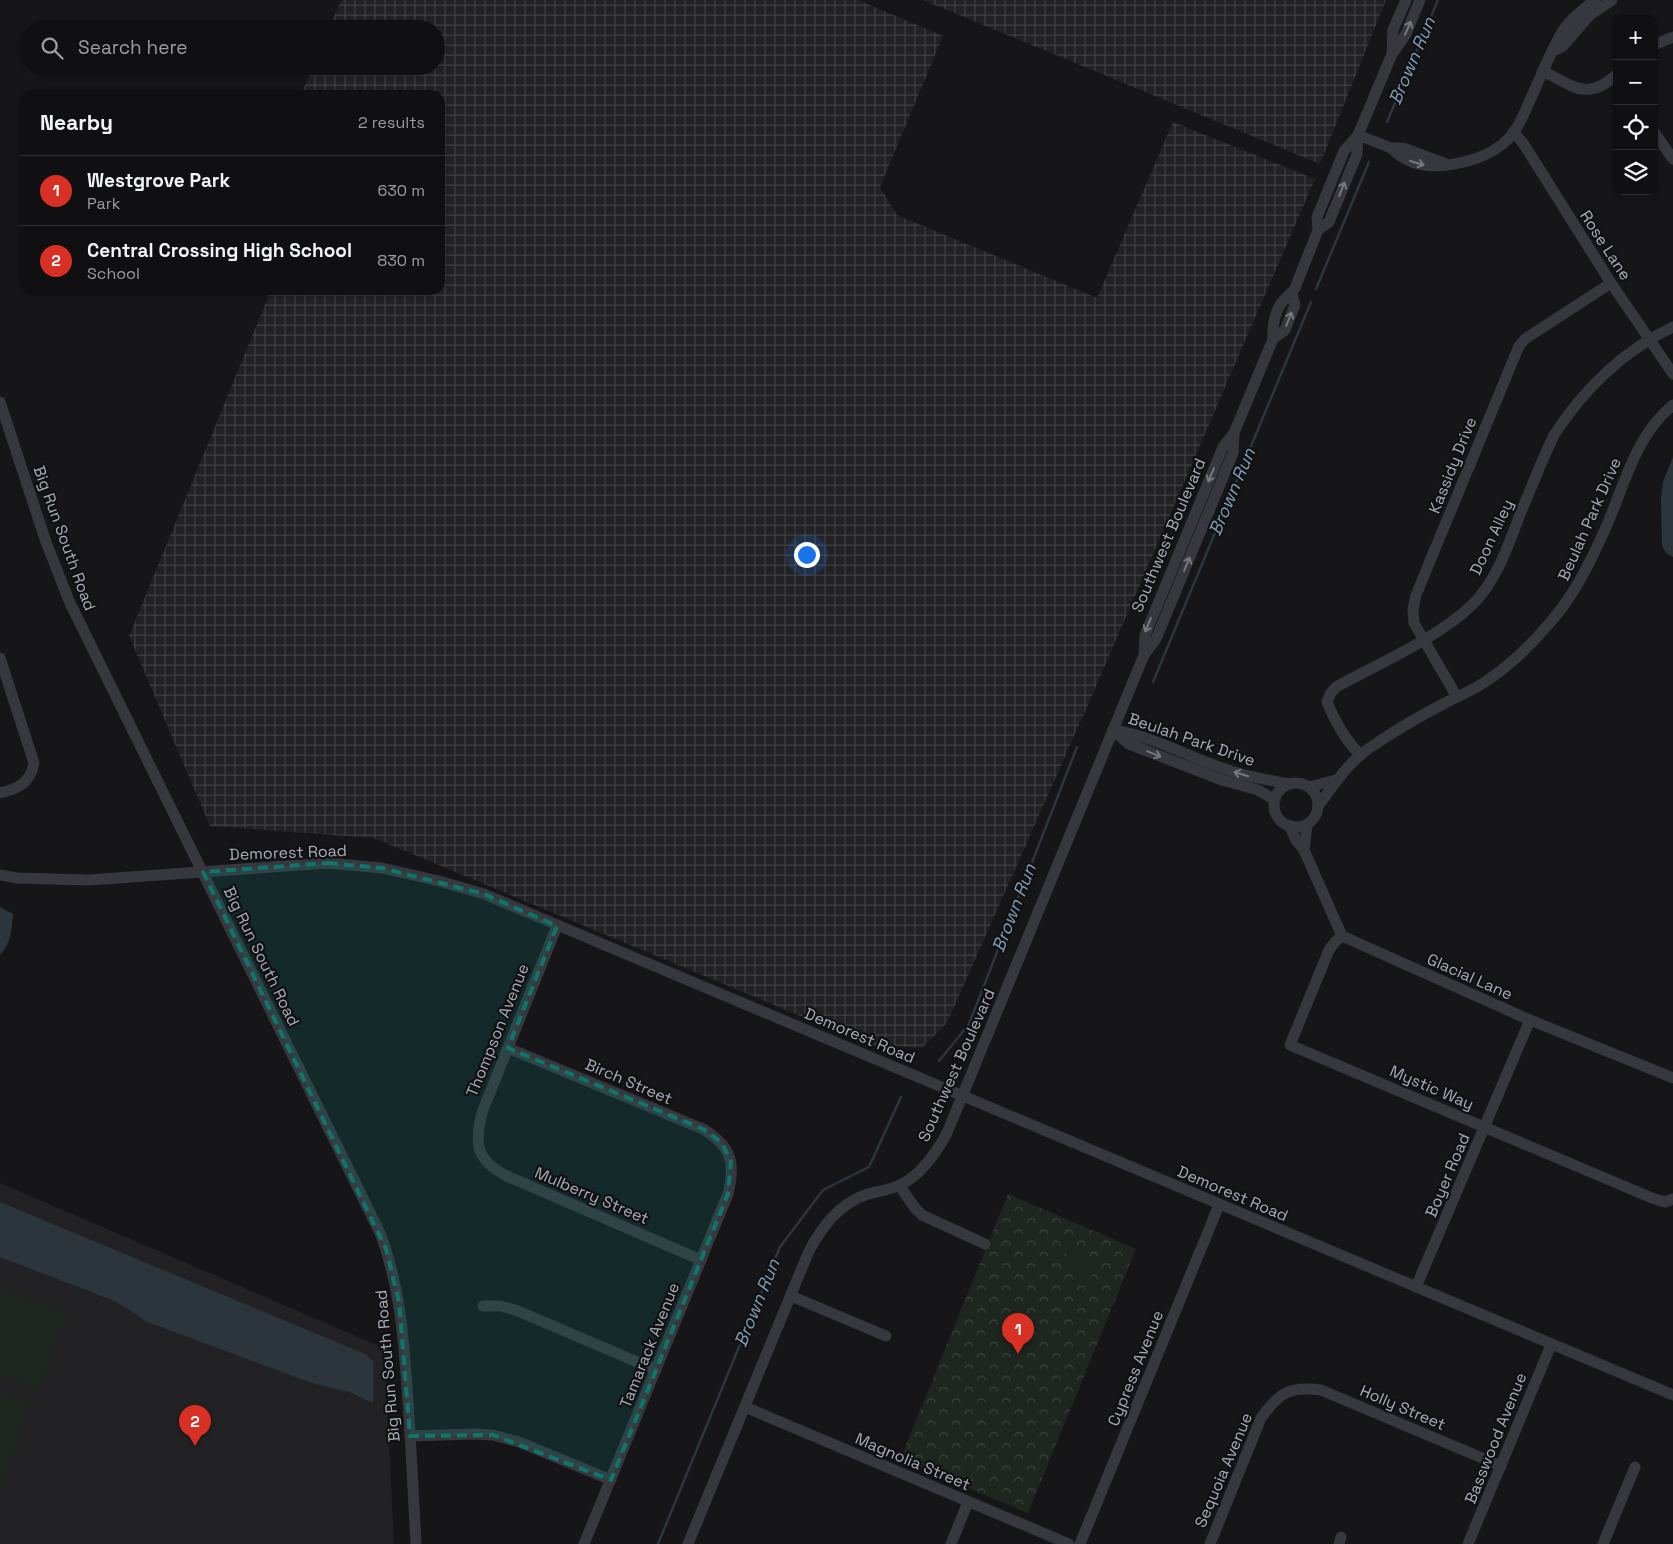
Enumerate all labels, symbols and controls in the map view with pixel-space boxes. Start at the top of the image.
water label: Brown Run [1383,13,1441,108]
map controls [1613,15,1658,195]
button: + [1613,15,1658,60]
search box [20,20,445,75]
one-way arrow [1404,21,1414,36]
icon: search [38,34,66,62]
text: Search here [78,35,188,60]
button: − [1613,60,1658,105]
button: locate [1613,105,1658,150]
text: Nearby [40,109,113,136]
text: 2 results [358,112,425,133]
button: layers [1613,150,1658,195]
one-way arrow [1409,159,1424,168]
text: Westgrove Park [87,168,230,193]
text: 1 [52,180,60,201]
text: 630 m [377,180,425,201]
one-way arrow [1338,182,1348,197]
text: Park [87,193,120,214]
street label: Rose Lane [1575,206,1636,284]
text: Central Crossing High School [87,238,352,263]
text: 2 [51,250,61,271]
text: 830 m [377,250,425,271]
text: School [87,263,140,284]
one-way arrow [1285,312,1295,327]
street label: Kassidy Drive [1424,414,1481,517]
water label: Brown Run [1203,444,1261,539]
street label: Beulah Park Drive [1553,454,1626,584]
street label: Southwest Boulevard [1126,455,1210,615]
street label: Big Run South Road [29,463,101,614]
one-way arrow [1206,467,1215,482]
street label: Doon Alley [1465,496,1518,578]
your location [794,542,820,568]
one-way arrow [1183,557,1192,572]
one-way arrow [1143,617,1153,632]
street label: Beulah Park Drive [1126,708,1258,771]
one-way arrow [1146,750,1161,760]
one-way arrow [1233,769,1249,779]
street label: Demorest Road [229,840,347,865]
water label: Brown Run [986,859,1041,955]
street label: Big Run South Road [219,883,304,1029]
street label: Glacial Lane [1424,948,1516,1005]
street label: Thompson Avenue [461,961,534,1100]
street label: Southwest Boulevard [913,985,1000,1145]
street label: Demorest Road [801,1003,918,1068]
street label: Birch Street [582,1054,676,1109]
street label: Mystic Way [1387,1060,1477,1115]
street label: Boyer Road [1420,1130,1475,1220]
street label: Demorest Road [1174,1161,1291,1226]
street label: Mulberry Street [531,1162,652,1229]
water label: Brown Run [728,1255,785,1350]
street label: Tamarack Avenue [615,1279,684,1411]
street label: Big Run South Road [370,1289,405,1443]
street label: Cypress Avenue [1103,1307,1168,1429]
pin: 1 [1002,1313,1034,1354]
street label: Basswood Avenue [1460,1370,1531,1507]
street label: Holly Street [1357,1380,1449,1435]
pin: 2 [179,1405,211,1446]
street label: Sequoia Avenue [1190,1410,1257,1531]
street label: Magnolia Street [852,1428,973,1495]

